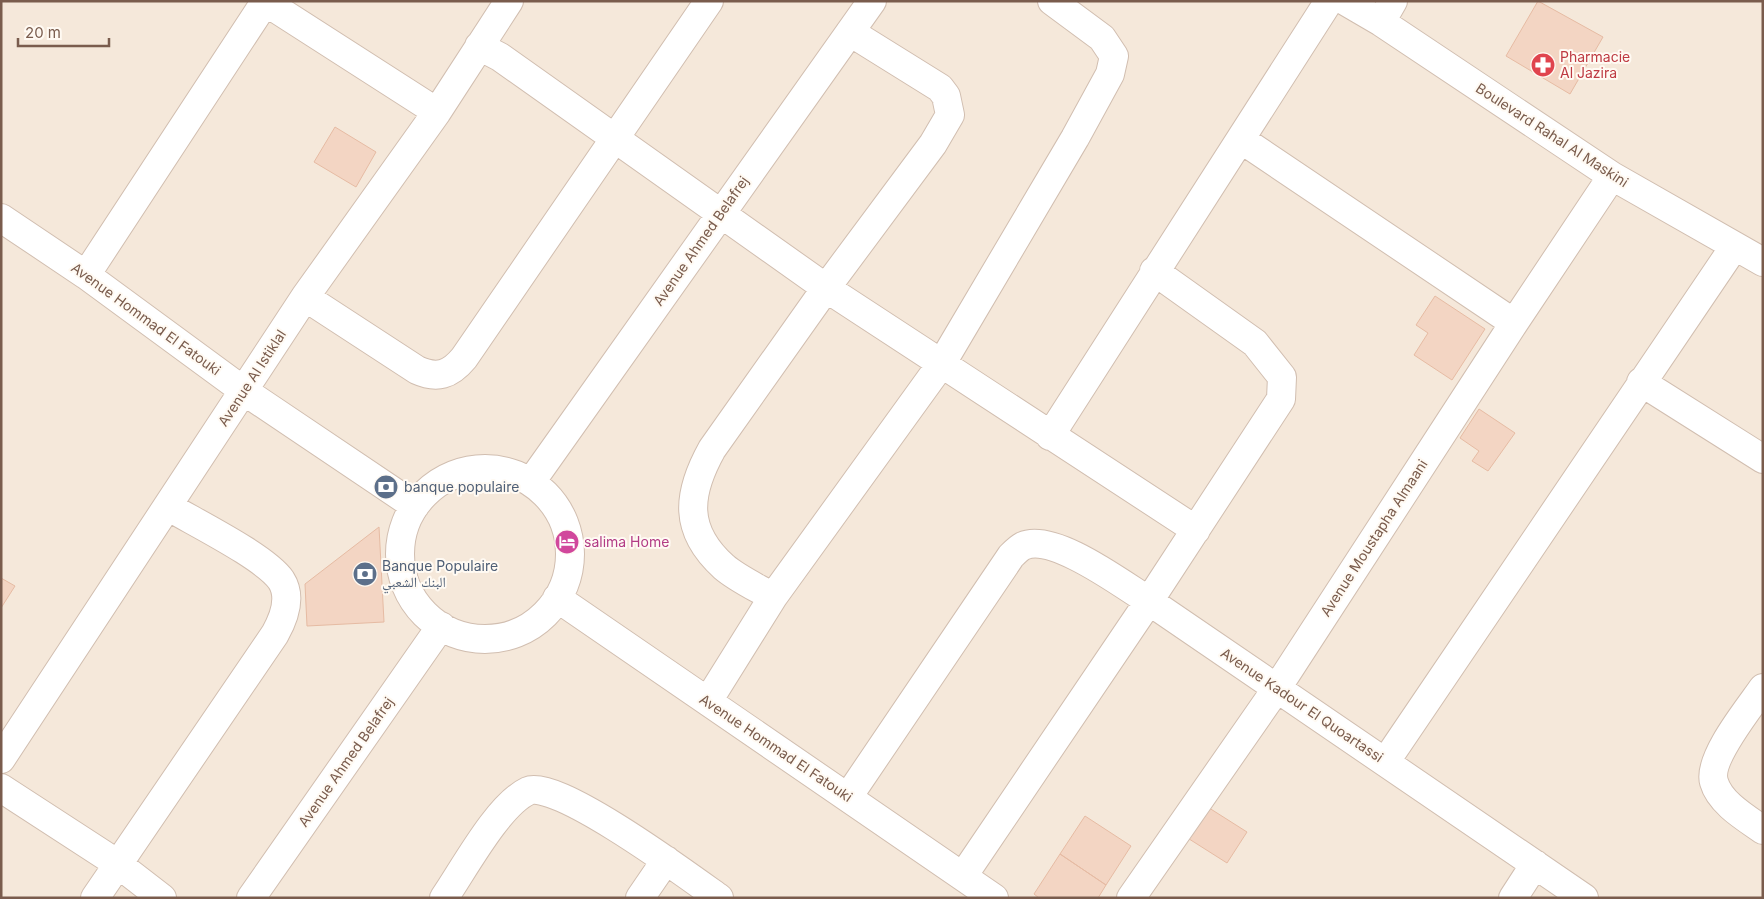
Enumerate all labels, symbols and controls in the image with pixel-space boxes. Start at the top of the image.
scale bar [18,15,109,47]
text: 20 m [25,23,61,42]
place label: Pharmacie Al Jazira [1560,48,1630,81]
pharmacy icon: Pharmacie Al Jazira [1530,52,1556,78]
street label: Boulevard Rahal Al Maskini [1473,79,1632,190]
street label: Avenue Ahmed Belafrej [649,173,752,309]
street label: Avenue Hommad El Fatouki [68,259,224,379]
street label: Avenue Al Istiklal [214,326,289,429]
street label: Avenue Moustapha Almaani [1316,456,1431,619]
bank icon: banque populaire [373,474,399,500]
place label: banque populaire [404,478,519,495]
hotel icon: salima Home [554,529,580,555]
place label: salima Home [584,533,669,550]
place label: Banque Populaire البنك الشعبي [382,557,498,594]
bank icon: Banque Populaire البنك الشعبي [352,561,378,587]
street label: Avenue Kadour El Quoartassi [1218,644,1387,765]
street label: Avenue Hommad El Fatouki [697,690,856,805]
street label: Avenue Ahmed Belafrej [294,694,397,830]

